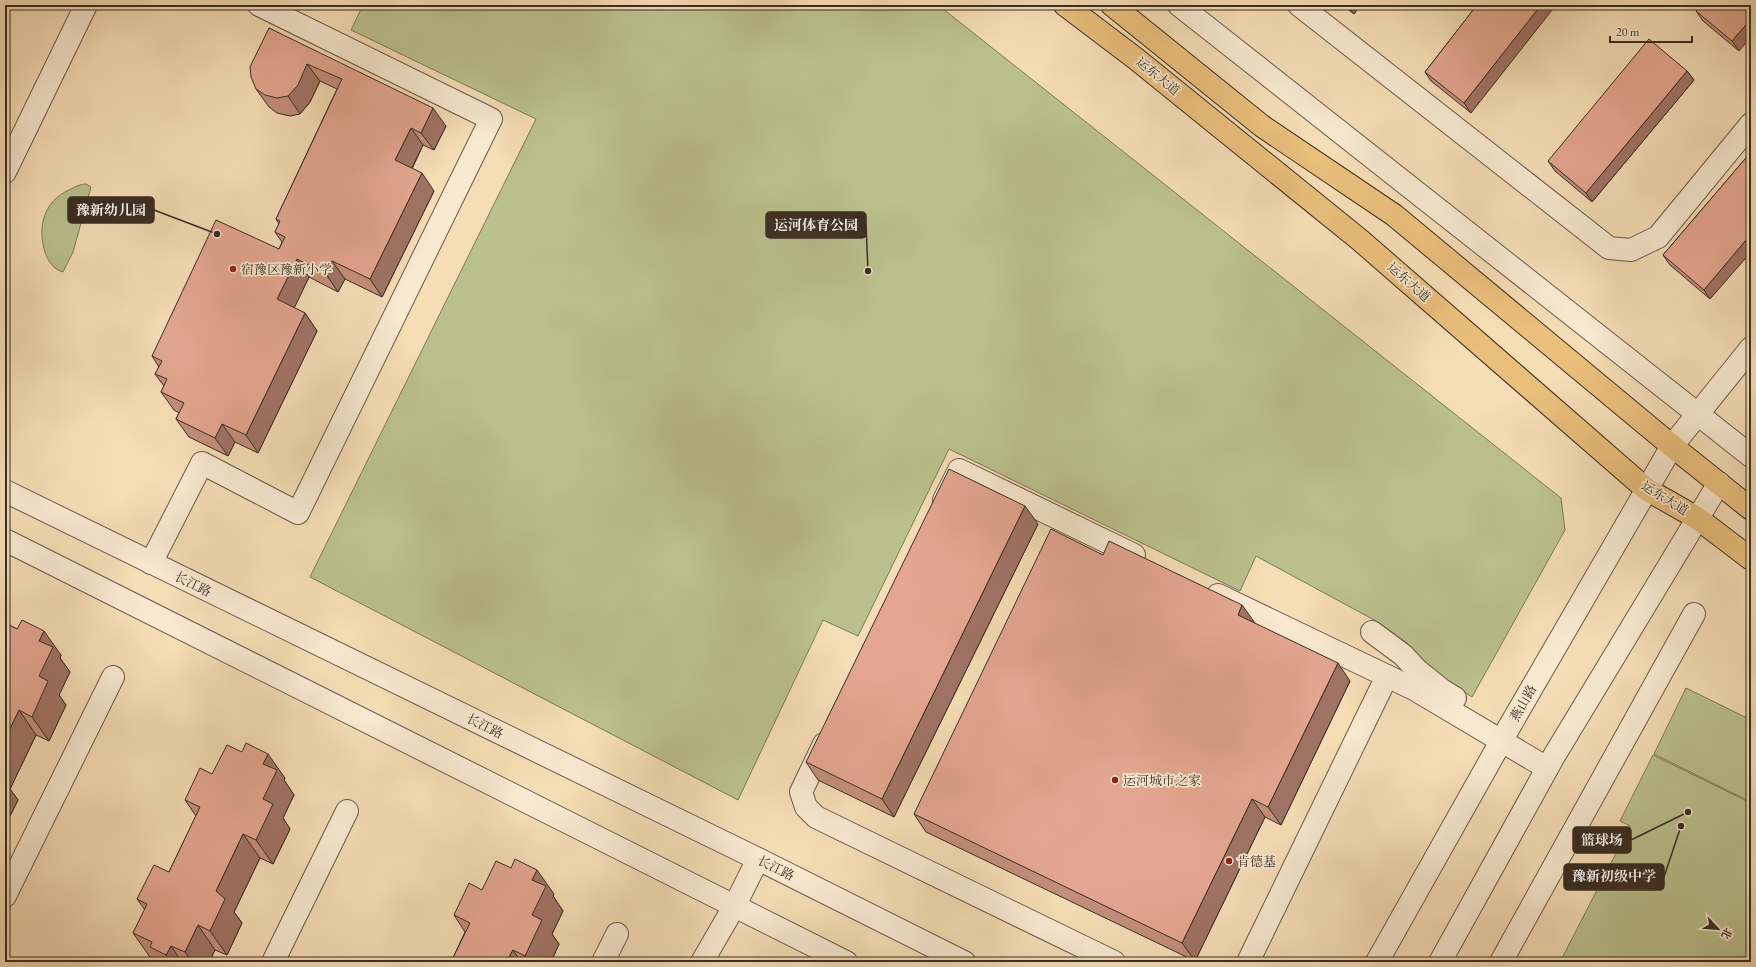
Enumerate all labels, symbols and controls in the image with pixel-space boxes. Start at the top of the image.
scale bar [1610,18,1692,44]
text: 20 m [1616,24,1640,40]
street label: 运东大道 [1132,53,1184,99]
callout: 豫新幼儿园 [68,197,154,223]
text: 豫新幼儿园 [76,201,146,219]
callout: 运河体育公园 [766,212,866,238]
text: 运河体育公园 [774,216,858,234]
street label: 运东大道 [1384,259,1434,305]
place label: 宿豫区豫新小学 [241,261,332,278]
marker: 宿豫区豫新小学 [228,264,238,274]
street label: 运东大道 [1638,477,1692,519]
street label: 长江路 [172,568,214,600]
street label: 燕山路 [1506,682,1540,724]
street label: 长江路 [464,710,506,742]
place label: 运河城市之家 [1123,772,1201,789]
marker: 运河城市之家 [1110,775,1120,785]
callout: 篮球场 [1573,827,1631,853]
text: 篮球场 [1581,831,1623,849]
street label: 长江路 [755,852,797,884]
place label: 肯德基 [1237,853,1276,870]
marker: 肯德基 [1224,856,1234,866]
callout: 豫新初级中学 [1564,864,1664,890]
text: 豫新初级中学 [1572,867,1656,885]
north arrow [1698,909,1738,949]
text: 北 [1718,925,1736,941]

